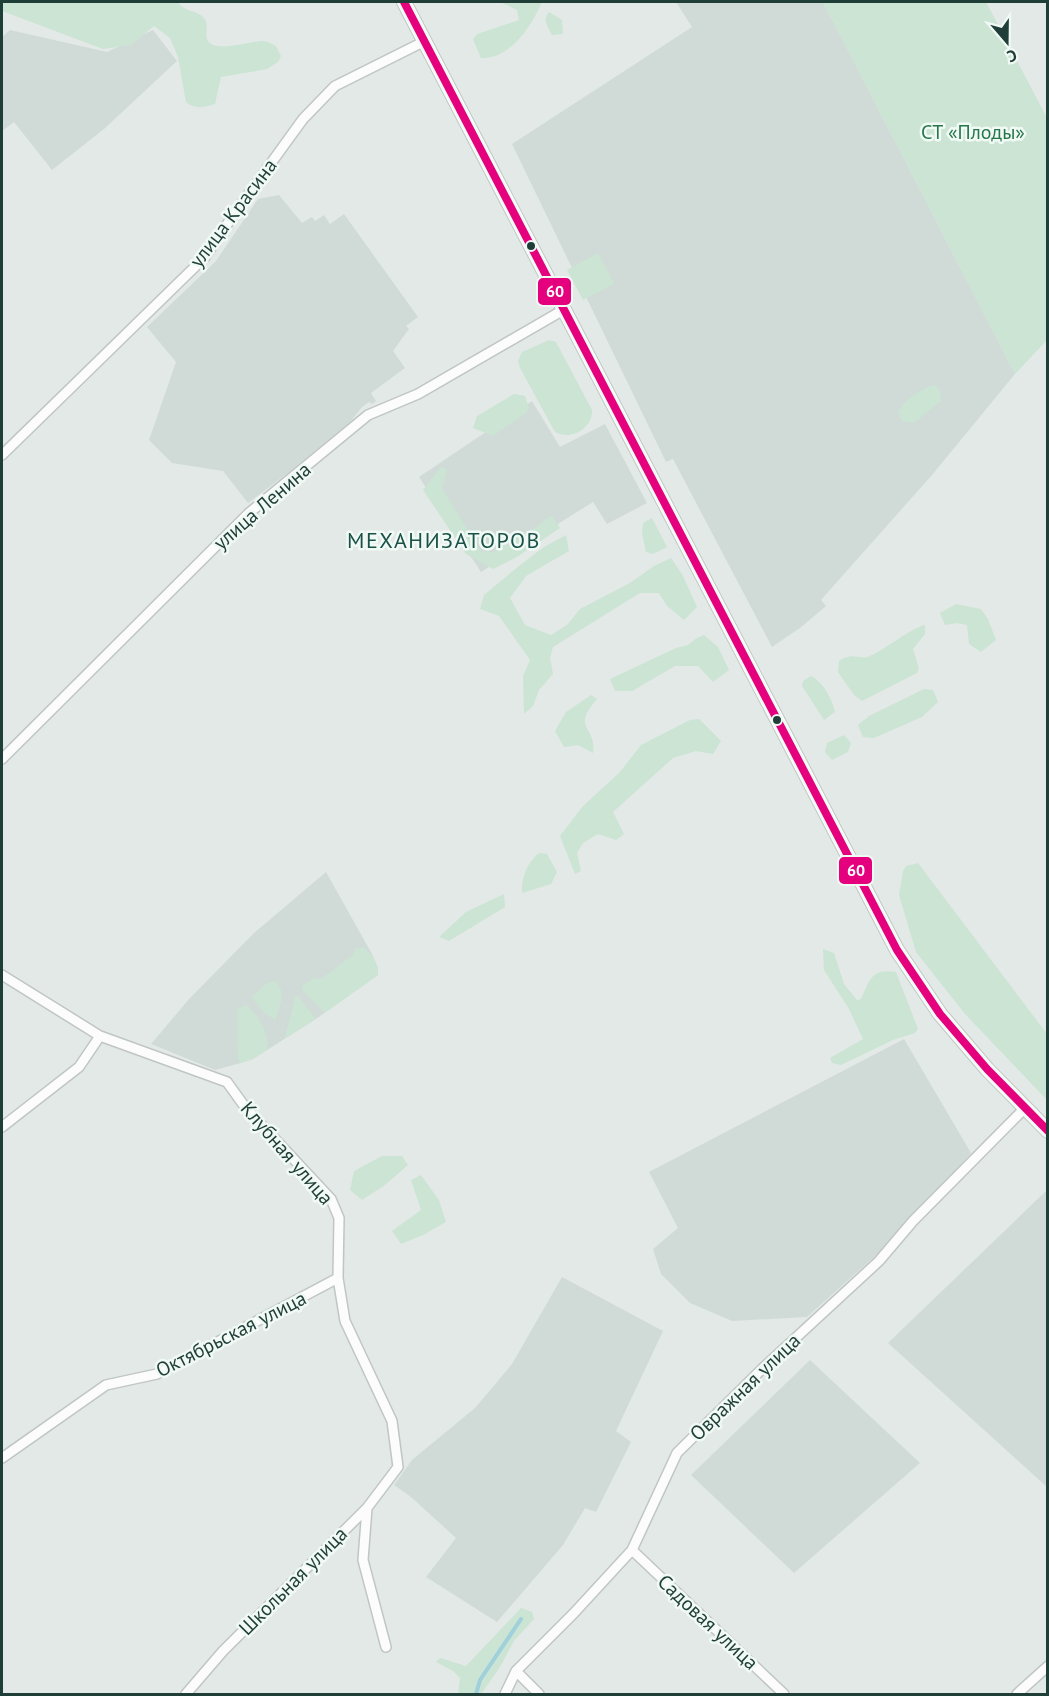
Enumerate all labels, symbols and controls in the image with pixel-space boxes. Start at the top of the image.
north arrow [977,12,1037,72]
text: С [1004,45,1020,67]
park label: СТ «Плоды» [921,119,1025,145]
street label: улица Красина [184,153,282,273]
unlabelled marker [525,240,537,252]
line badge: 60 [537,277,572,306]
text: 60 [546,281,564,301]
street label: улица Ленина [208,456,316,556]
district label: МЕХАНИЗАТОРОВ [347,526,541,554]
unlabelled marker [771,714,783,726]
line badge: 60 [838,856,873,885]
text: 60 [847,860,865,880]
street label: Клубная улица [235,1096,339,1210]
street label: Октябрьская улица [151,1285,311,1383]
street label: Овражная улица [684,1328,806,1446]
street label: Школьная улица [233,1521,353,1641]
street label: Садовая улица [652,1569,764,1675]

